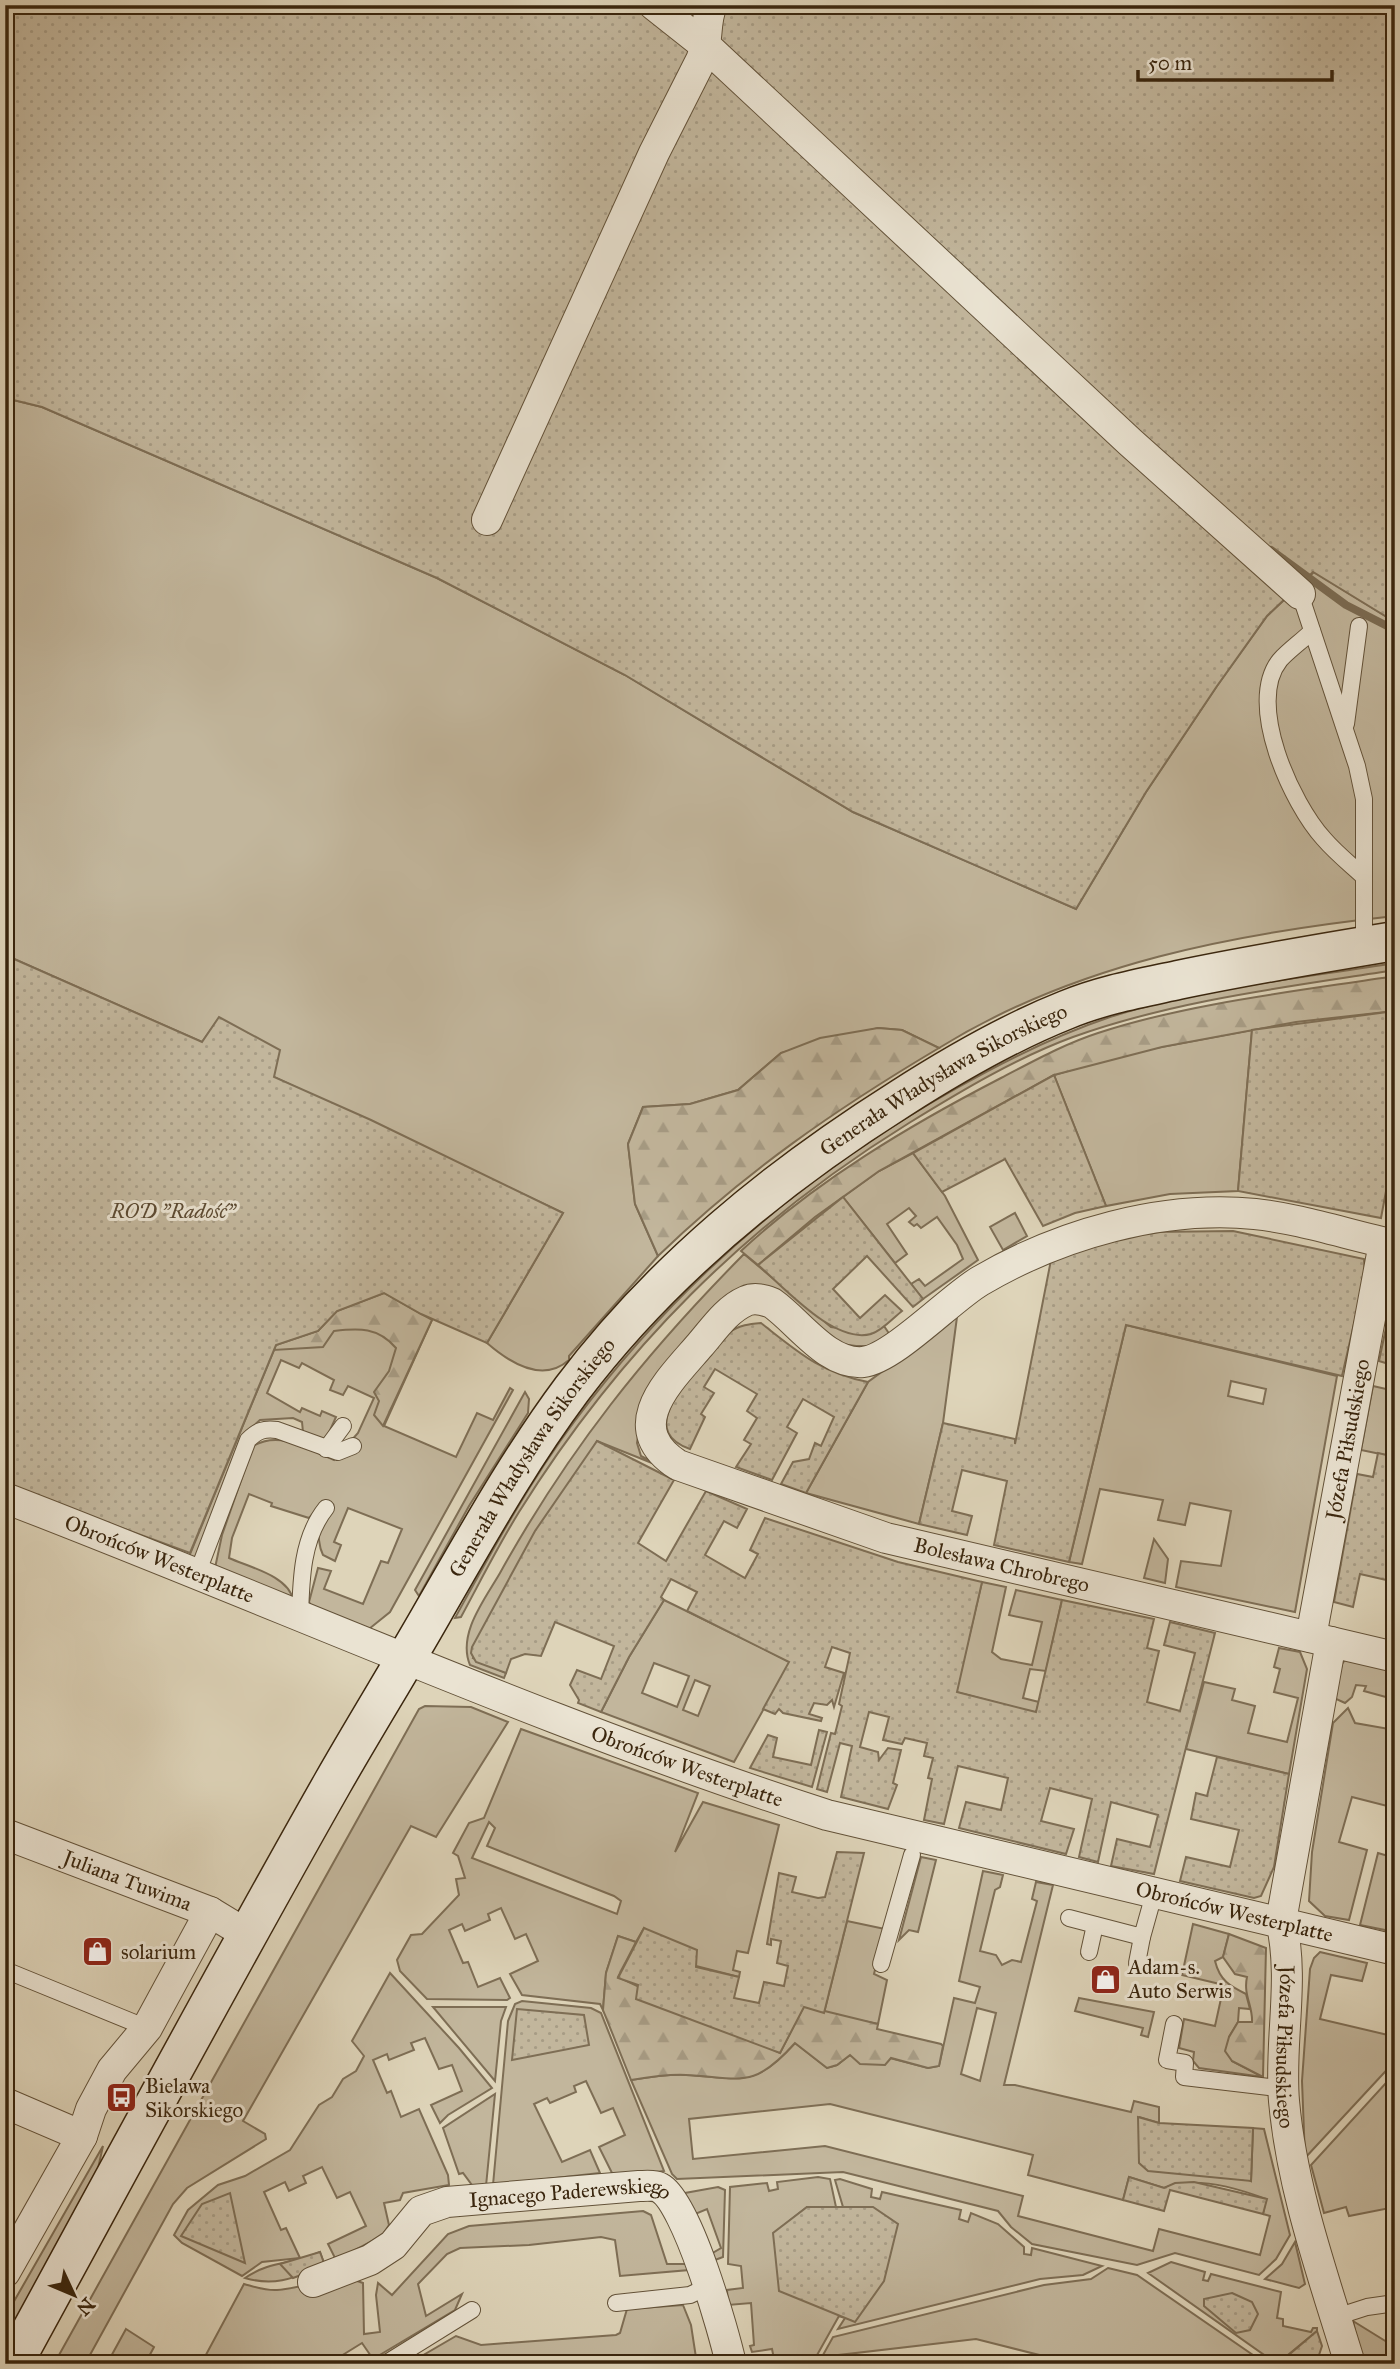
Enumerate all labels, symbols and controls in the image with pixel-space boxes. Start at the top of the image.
scale bar [1138,38,1332,82]
text: 50 m [1148,50,1193,76]
street label: Generała Władysława Sikorskiego [814,998,1071,1162]
park label: ROD "Radość" [109,1198,237,1224]
street label: Generała Władysława Sikorskiego [443,1332,621,1582]
street label: Józefa Piłsudskiego [1320,1357,1375,1524]
street label: Obrońców Westerplatte [61,1509,258,1609]
street label: Bolesława Chrobrego [911,1532,1092,1598]
street label: Obrońców Westerplatte [587,1720,787,1813]
street label: Juliana Tuwima [58,1844,196,1917]
street label: Obrońców Westerplatte [1133,1876,1336,1948]
shop icon: solarium [81,1935,115,1969]
place label: solarium [121,1939,197,1965]
place label: Adam-s. Auto Serwis [1127,1954,1232,2004]
shop icon: Adam-s. Auto Serwis [1088,1962,1122,1996]
street label: Józefa Piłsudskiego [1270,1963,1300,2130]
place label: Bielawa Sikorskiego [145,2073,243,2123]
bus stop icon: Bielawa Sikorskiego [105,2081,139,2115]
street label: Ignacego Paderewskiego [468,2173,678,2213]
north arrow [38,2260,108,2330]
text: N [72,2293,100,2320]

